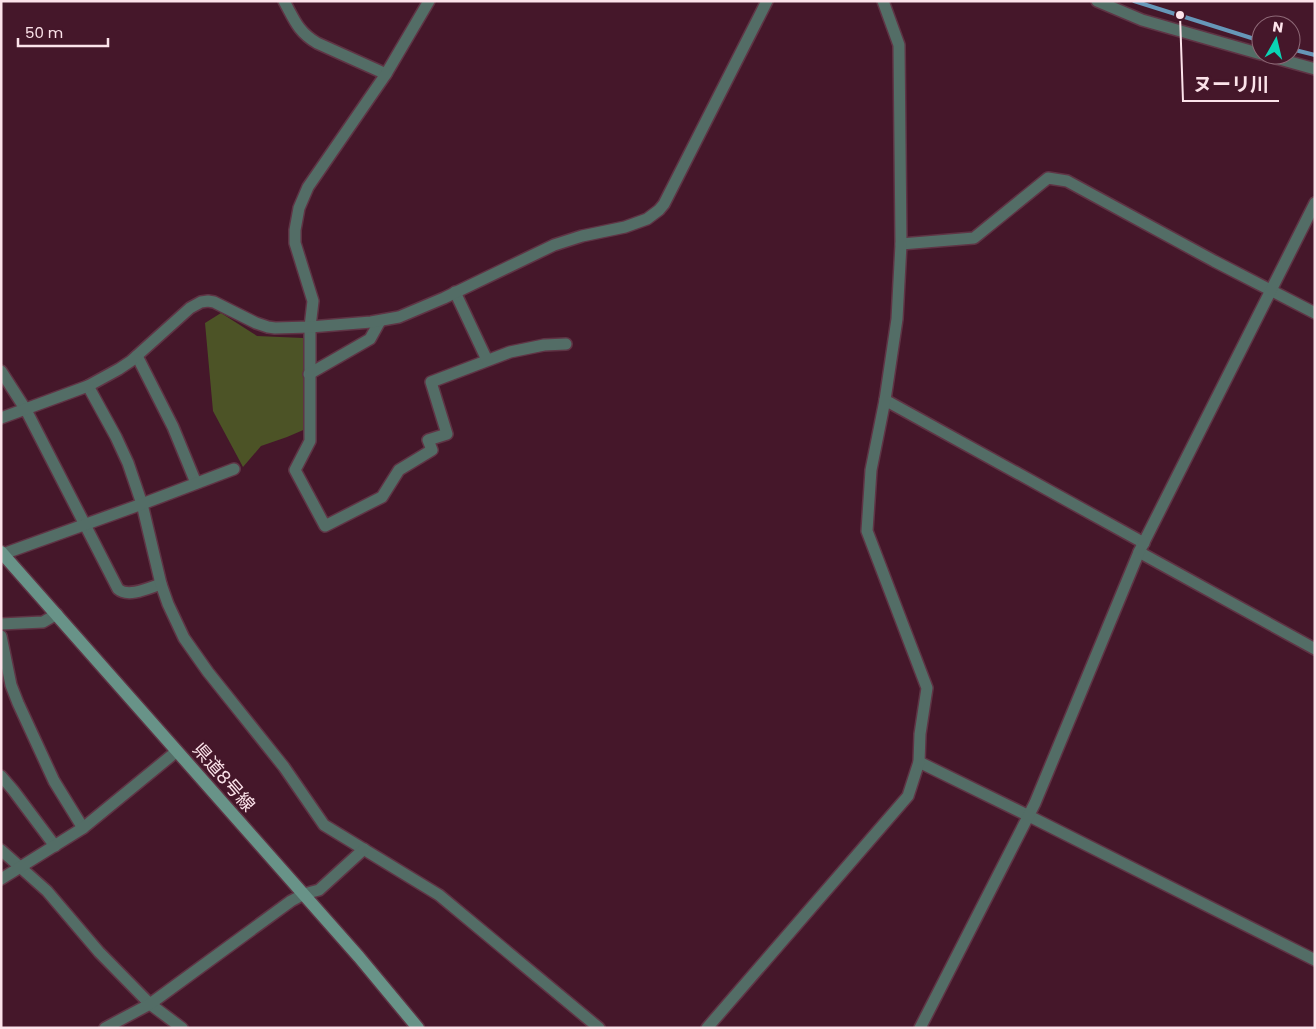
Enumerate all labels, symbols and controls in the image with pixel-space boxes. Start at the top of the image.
scale bar [18,15,108,47]
north arrow [1251,15,1301,65]
text: N [1271,16,1284,38]
text: 50 m [25,22,63,43]
callout: ヌーリ川 [1183,67,1279,101]
text: ヌーリ川 [1193,71,1269,98]
street label: 県道8号線 [187,737,261,817]

